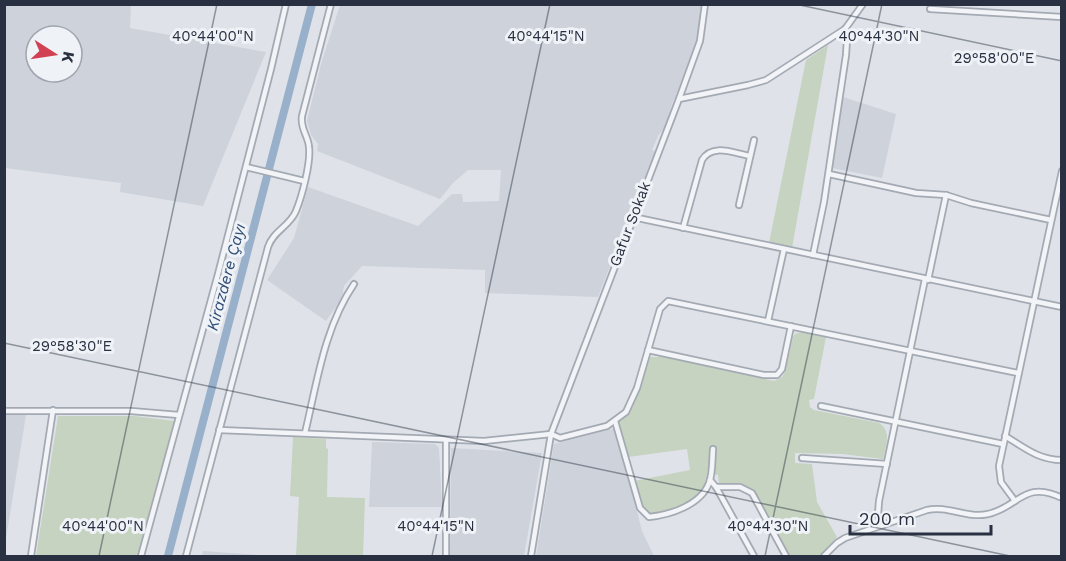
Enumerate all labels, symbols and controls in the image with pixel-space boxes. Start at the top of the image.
north arrow [24,24,84,84]
text: 40°44'00"N [172,27,254,45]
text: 40°44'15"N [507,27,585,45]
text: 40°44'30"N [838,27,920,45]
text: 29°58'00"E [954,49,1034,67]
text: K [58,50,79,64]
street label: Gafur Sokak [606,179,655,269]
water label: Kirazdere Çayı [203,221,249,333]
text: 29°58'30"E [32,337,112,355]
scale bar [850,498,991,536]
text: 200 m [859,508,915,529]
text: 40°44'00"N [62,517,144,535]
text: 40°44'15"N [397,517,475,535]
text: 40°44'30"N [727,517,809,535]

